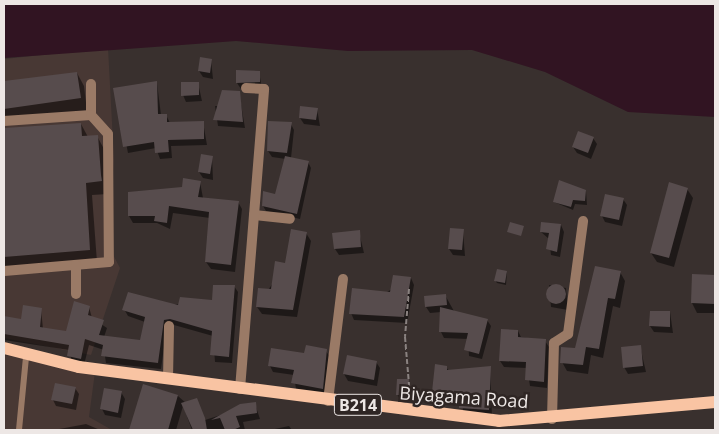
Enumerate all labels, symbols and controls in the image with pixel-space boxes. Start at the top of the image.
street label: Biyagama Road [399,382,529,412]
road number: B214 [333,392,383,418]

